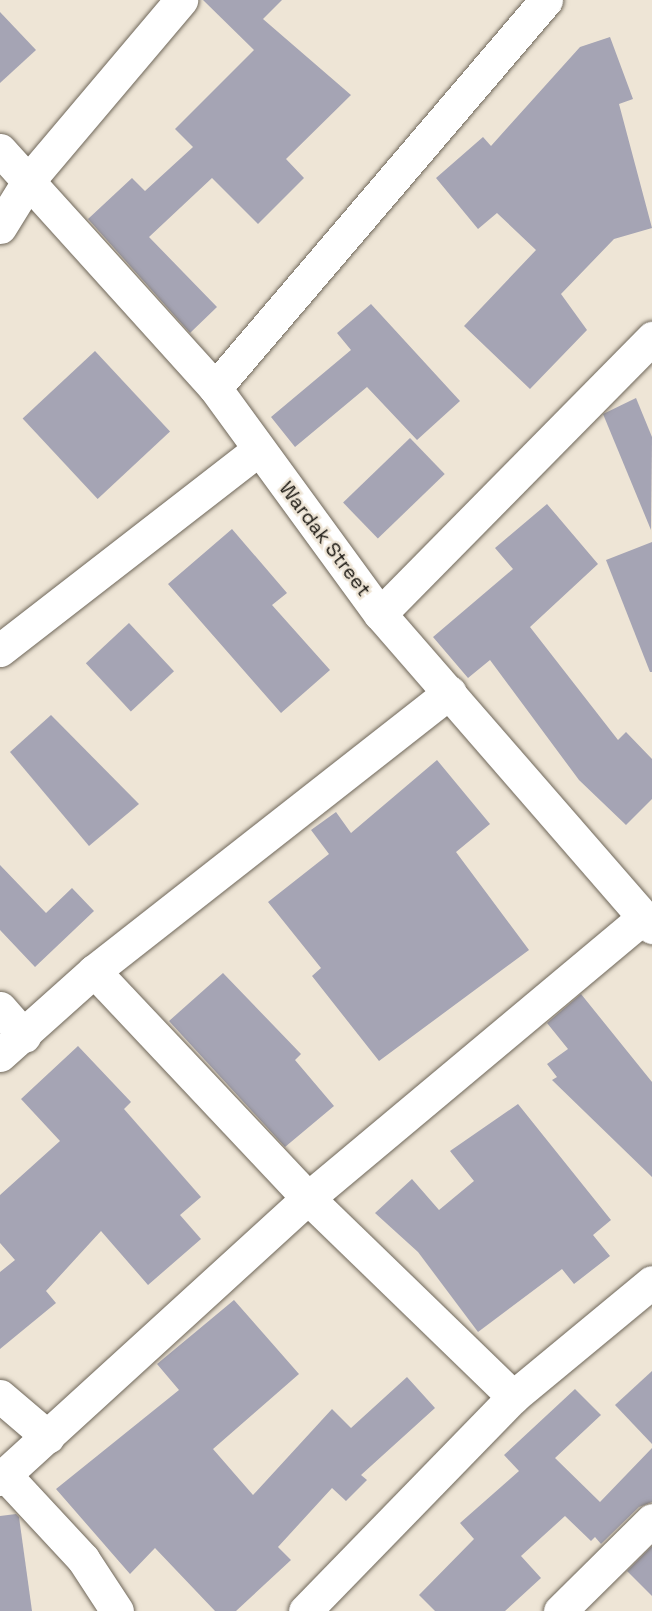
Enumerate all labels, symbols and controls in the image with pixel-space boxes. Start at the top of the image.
street label: Wardak Street [274,477,376,601]

